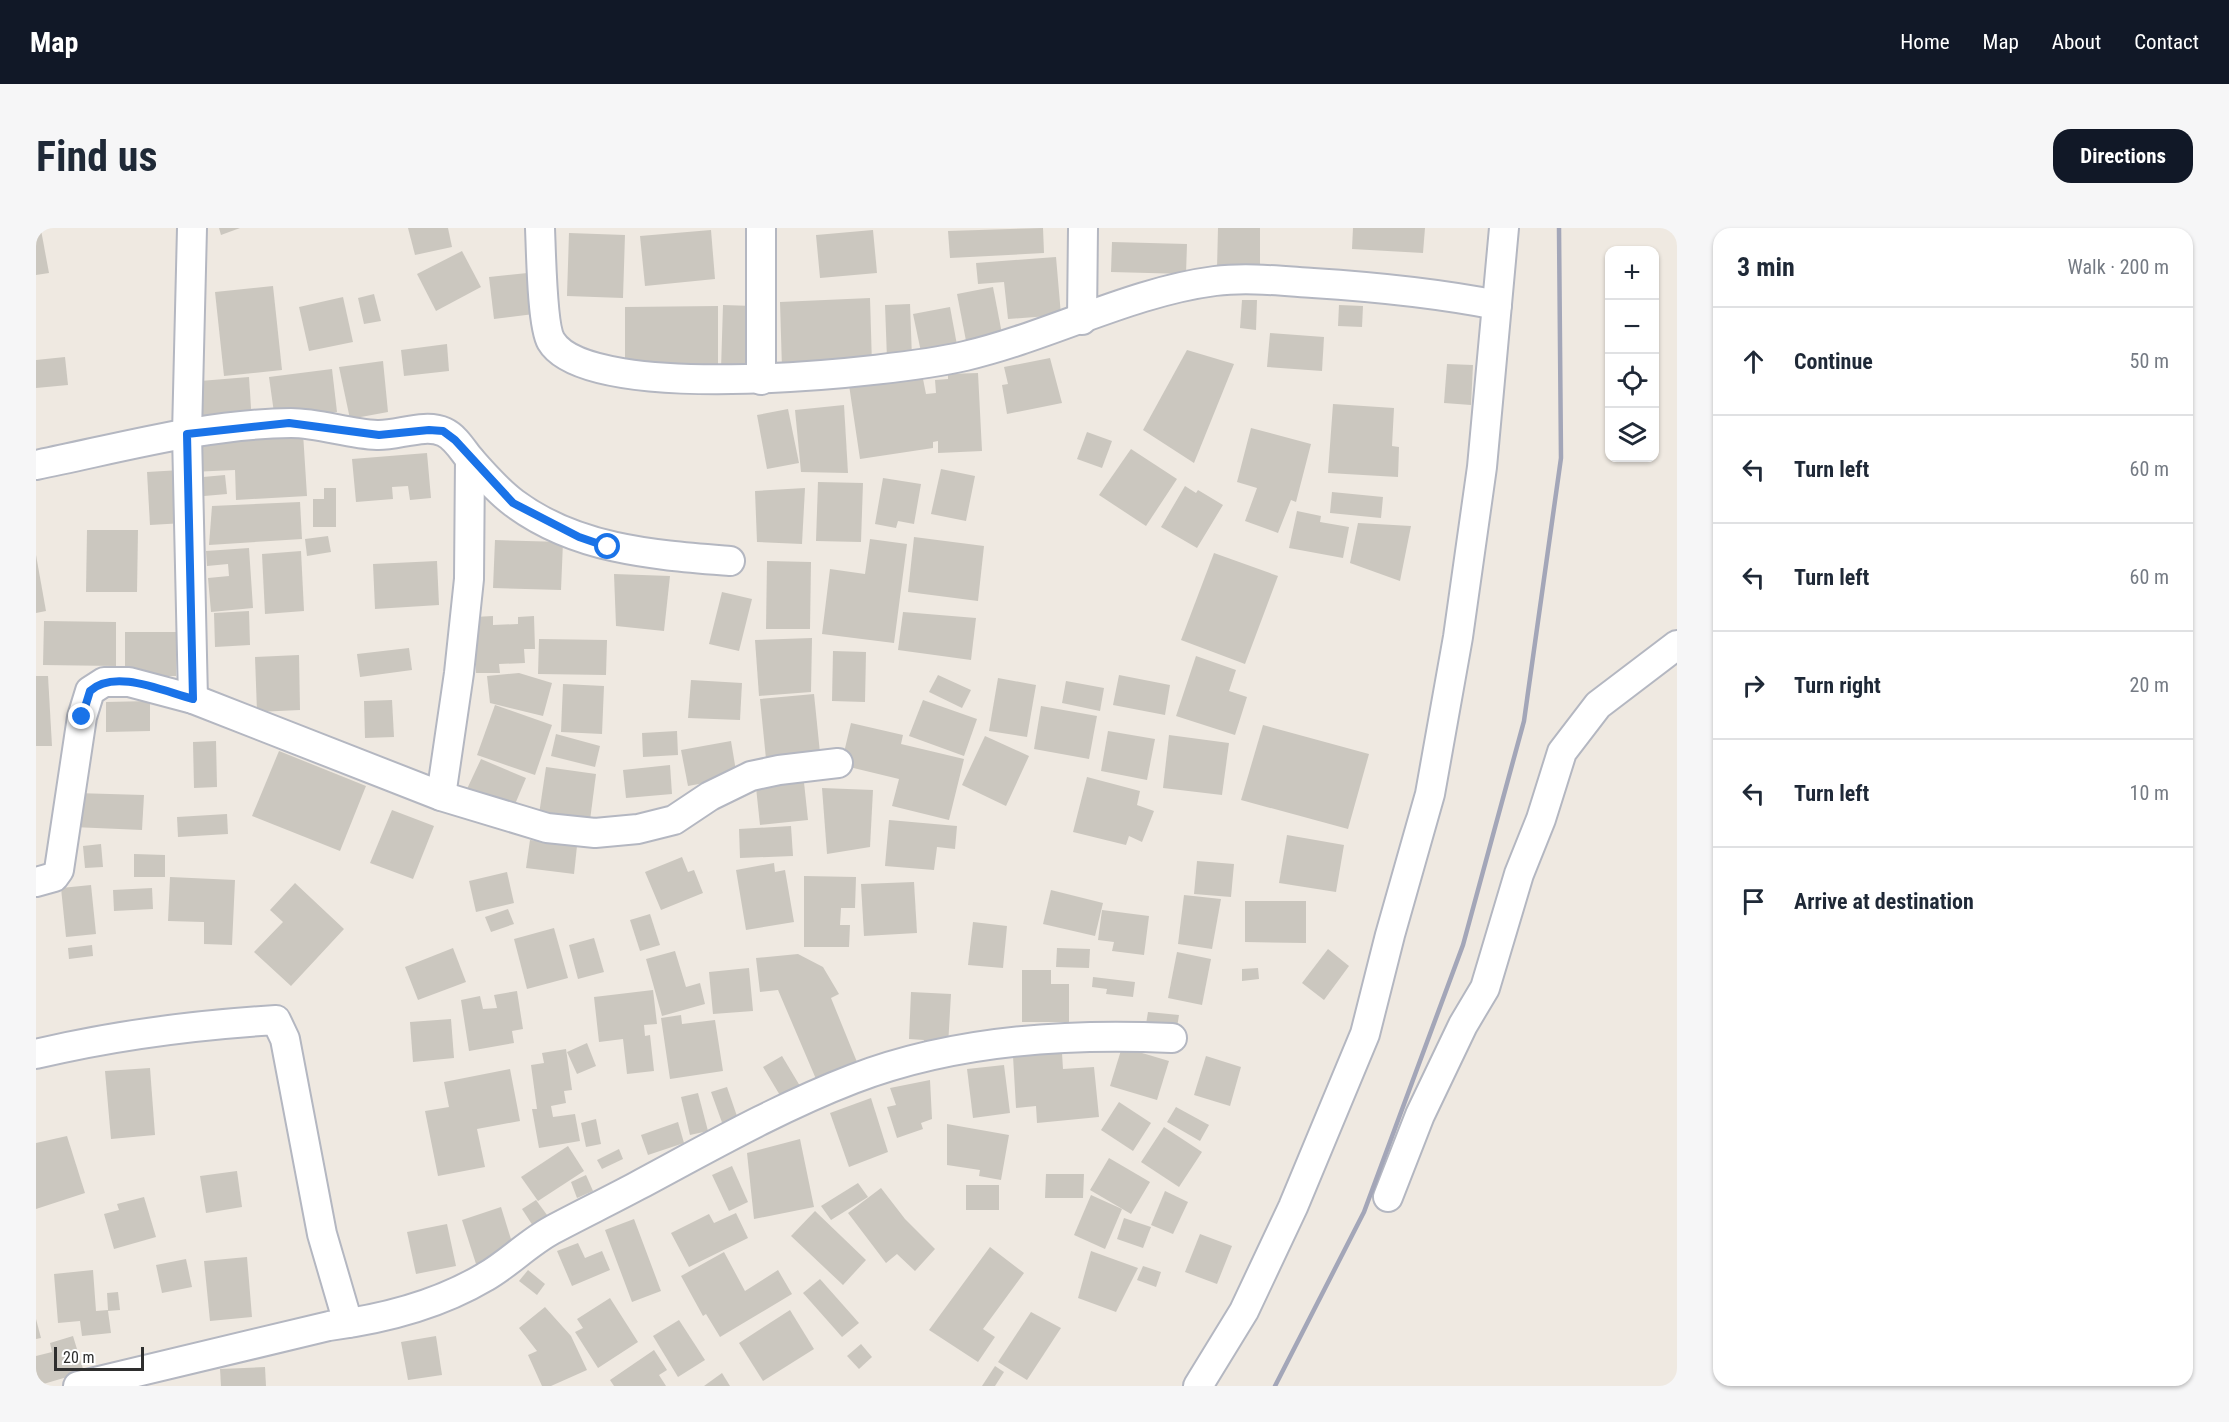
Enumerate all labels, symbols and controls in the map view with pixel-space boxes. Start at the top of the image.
text: Map [30,26,78,59]
text: Home [1900,30,1950,54]
text: Map [1983,30,2019,54]
text: About [2052,30,2101,54]
text: Contact [2134,30,2199,54]
button: Directions [2053,129,2193,183]
text: Find us [36,132,157,181]
map controls [1605,246,1659,462]
button: + [1605,246,1659,300]
text: 3 min [1737,252,1795,282]
text: Walk · 200 m [2068,255,2169,279]
button: − [1605,300,1659,354]
icon: ahead [1737,345,1770,378]
text: Continue [1794,349,1873,374]
text: 50 m [2130,349,2169,373]
button: locate [1605,354,1659,408]
button: layers [1605,408,1659,462]
icon: left [1737,453,1770,486]
text: Turn left [1794,457,1869,482]
text: 60 m [2130,457,2169,481]
route start [594,533,620,559]
icon: left [1737,561,1770,594]
text: Turn left [1794,565,1869,590]
text: 60 m [2130,565,2169,589]
icon: right [1737,669,1770,702]
text: Turn right [1794,673,1881,698]
text: 20 m [2130,673,2169,697]
route end [68,703,94,729]
icon: left [1737,777,1770,810]
text: Turn left [1794,781,1869,806]
text: 10 m [2130,781,2169,805]
icon: arrive [1737,885,1770,918]
text: Arrive at destination [1794,889,1974,914]
scale bar [54,1344,144,1372]
text: 20 m [63,1348,95,1367]

